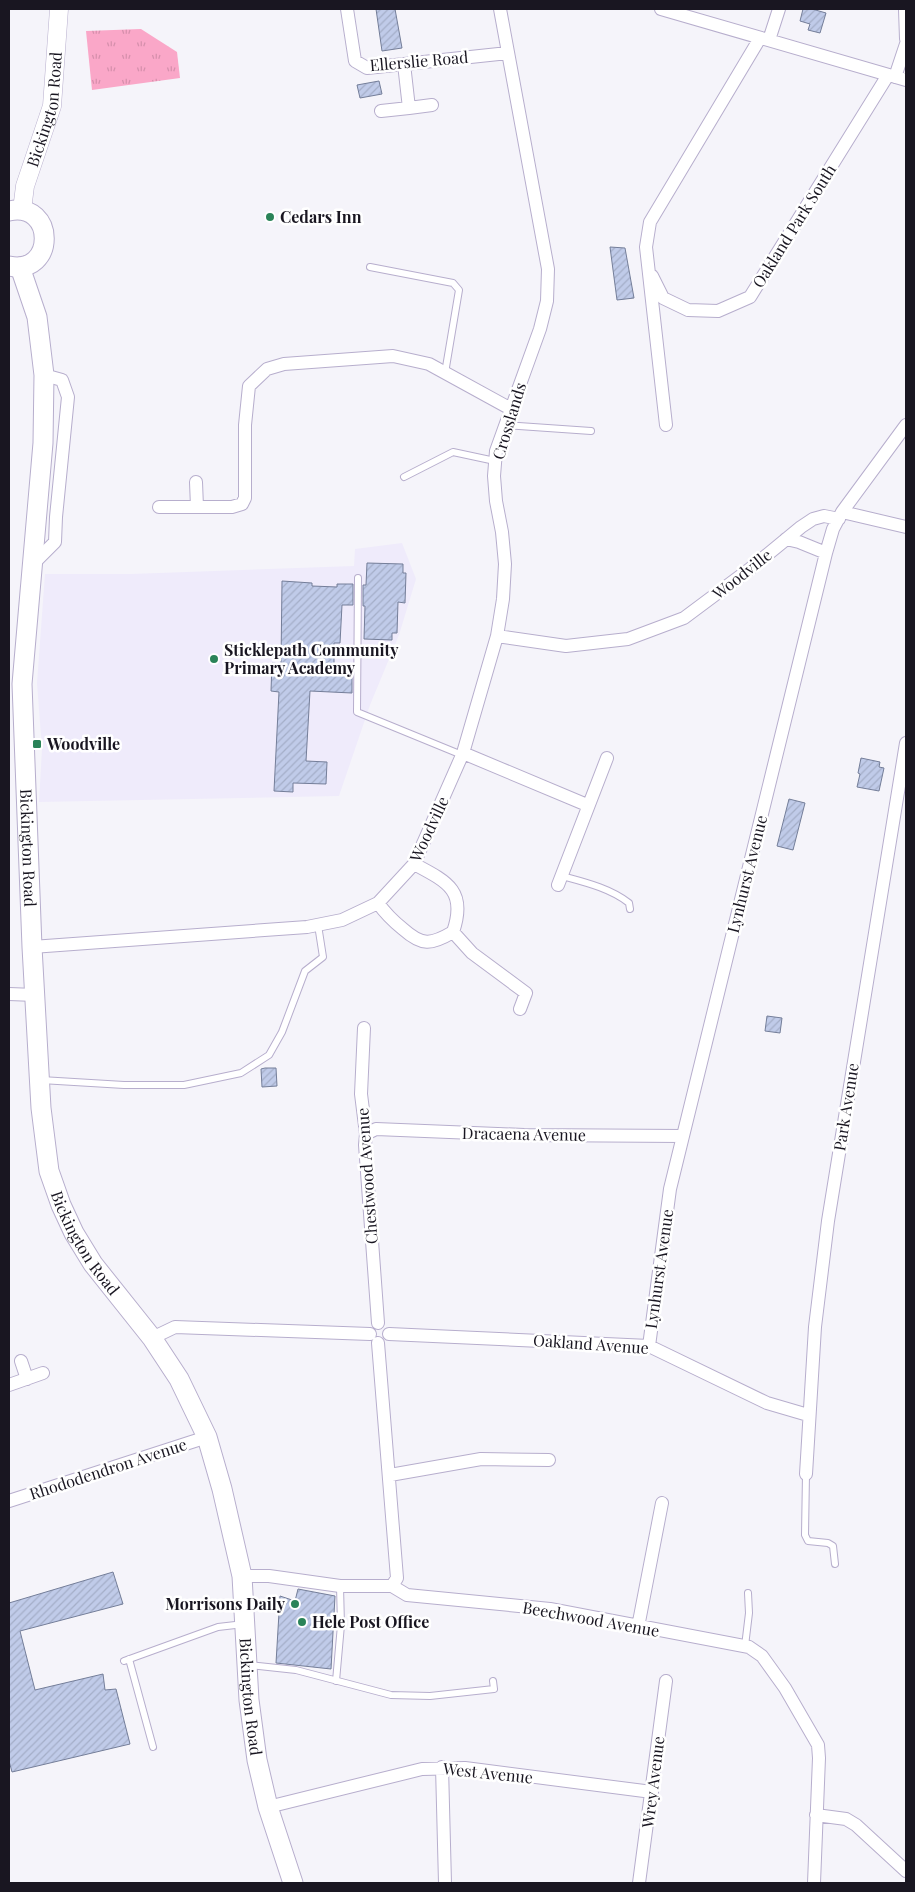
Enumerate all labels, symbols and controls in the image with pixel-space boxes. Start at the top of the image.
street label: Ellerslie Road [369,46,469,75]
street label: Bickington Road [21,51,66,170]
street label: Oakland Park South [747,159,840,291]
place label: Cedars Inn [280,206,362,227]
marker: Cedars Inn [264,211,276,223]
street label: Crosslands [487,380,530,462]
street label: Woodville [707,544,776,604]
place label: Sticklepath Community Primary Academy [224,639,399,678]
marker: Sticklepath Community Primary Academy [208,653,220,665]
place label: Woodville [46,733,120,754]
marker: Woodville [31,738,43,750]
street label: Bickington Road [16,788,41,907]
street label: Woodville [404,793,453,866]
street label: Lynhurst Avenue [722,813,771,935]
street label: Park Avenue [828,1061,863,1152]
street label: Chestwood Avenue [351,1107,382,1245]
street label: Dracaena Avenue [462,1122,586,1145]
street label: Bickington Road [47,1188,124,1299]
street label: Lynhurst Avenue [640,1208,677,1330]
street label: Oakland Avenue [533,1329,650,1358]
street label: Rhododendron Avenue [27,1433,189,1504]
place label: Morrisons Daily [165,1593,286,1614]
street label: Beechwood Avenue [521,1596,661,1641]
marker: Morrisons Daily [289,1598,301,1610]
place label: Hele Post Office [312,1611,429,1632]
marker: Hele Post Office [296,1616,308,1628]
street label: Bickington Road [236,1637,267,1757]
street label: Wrey Avenue [636,1735,669,1830]
street label: West Avenue [441,1757,534,1788]

